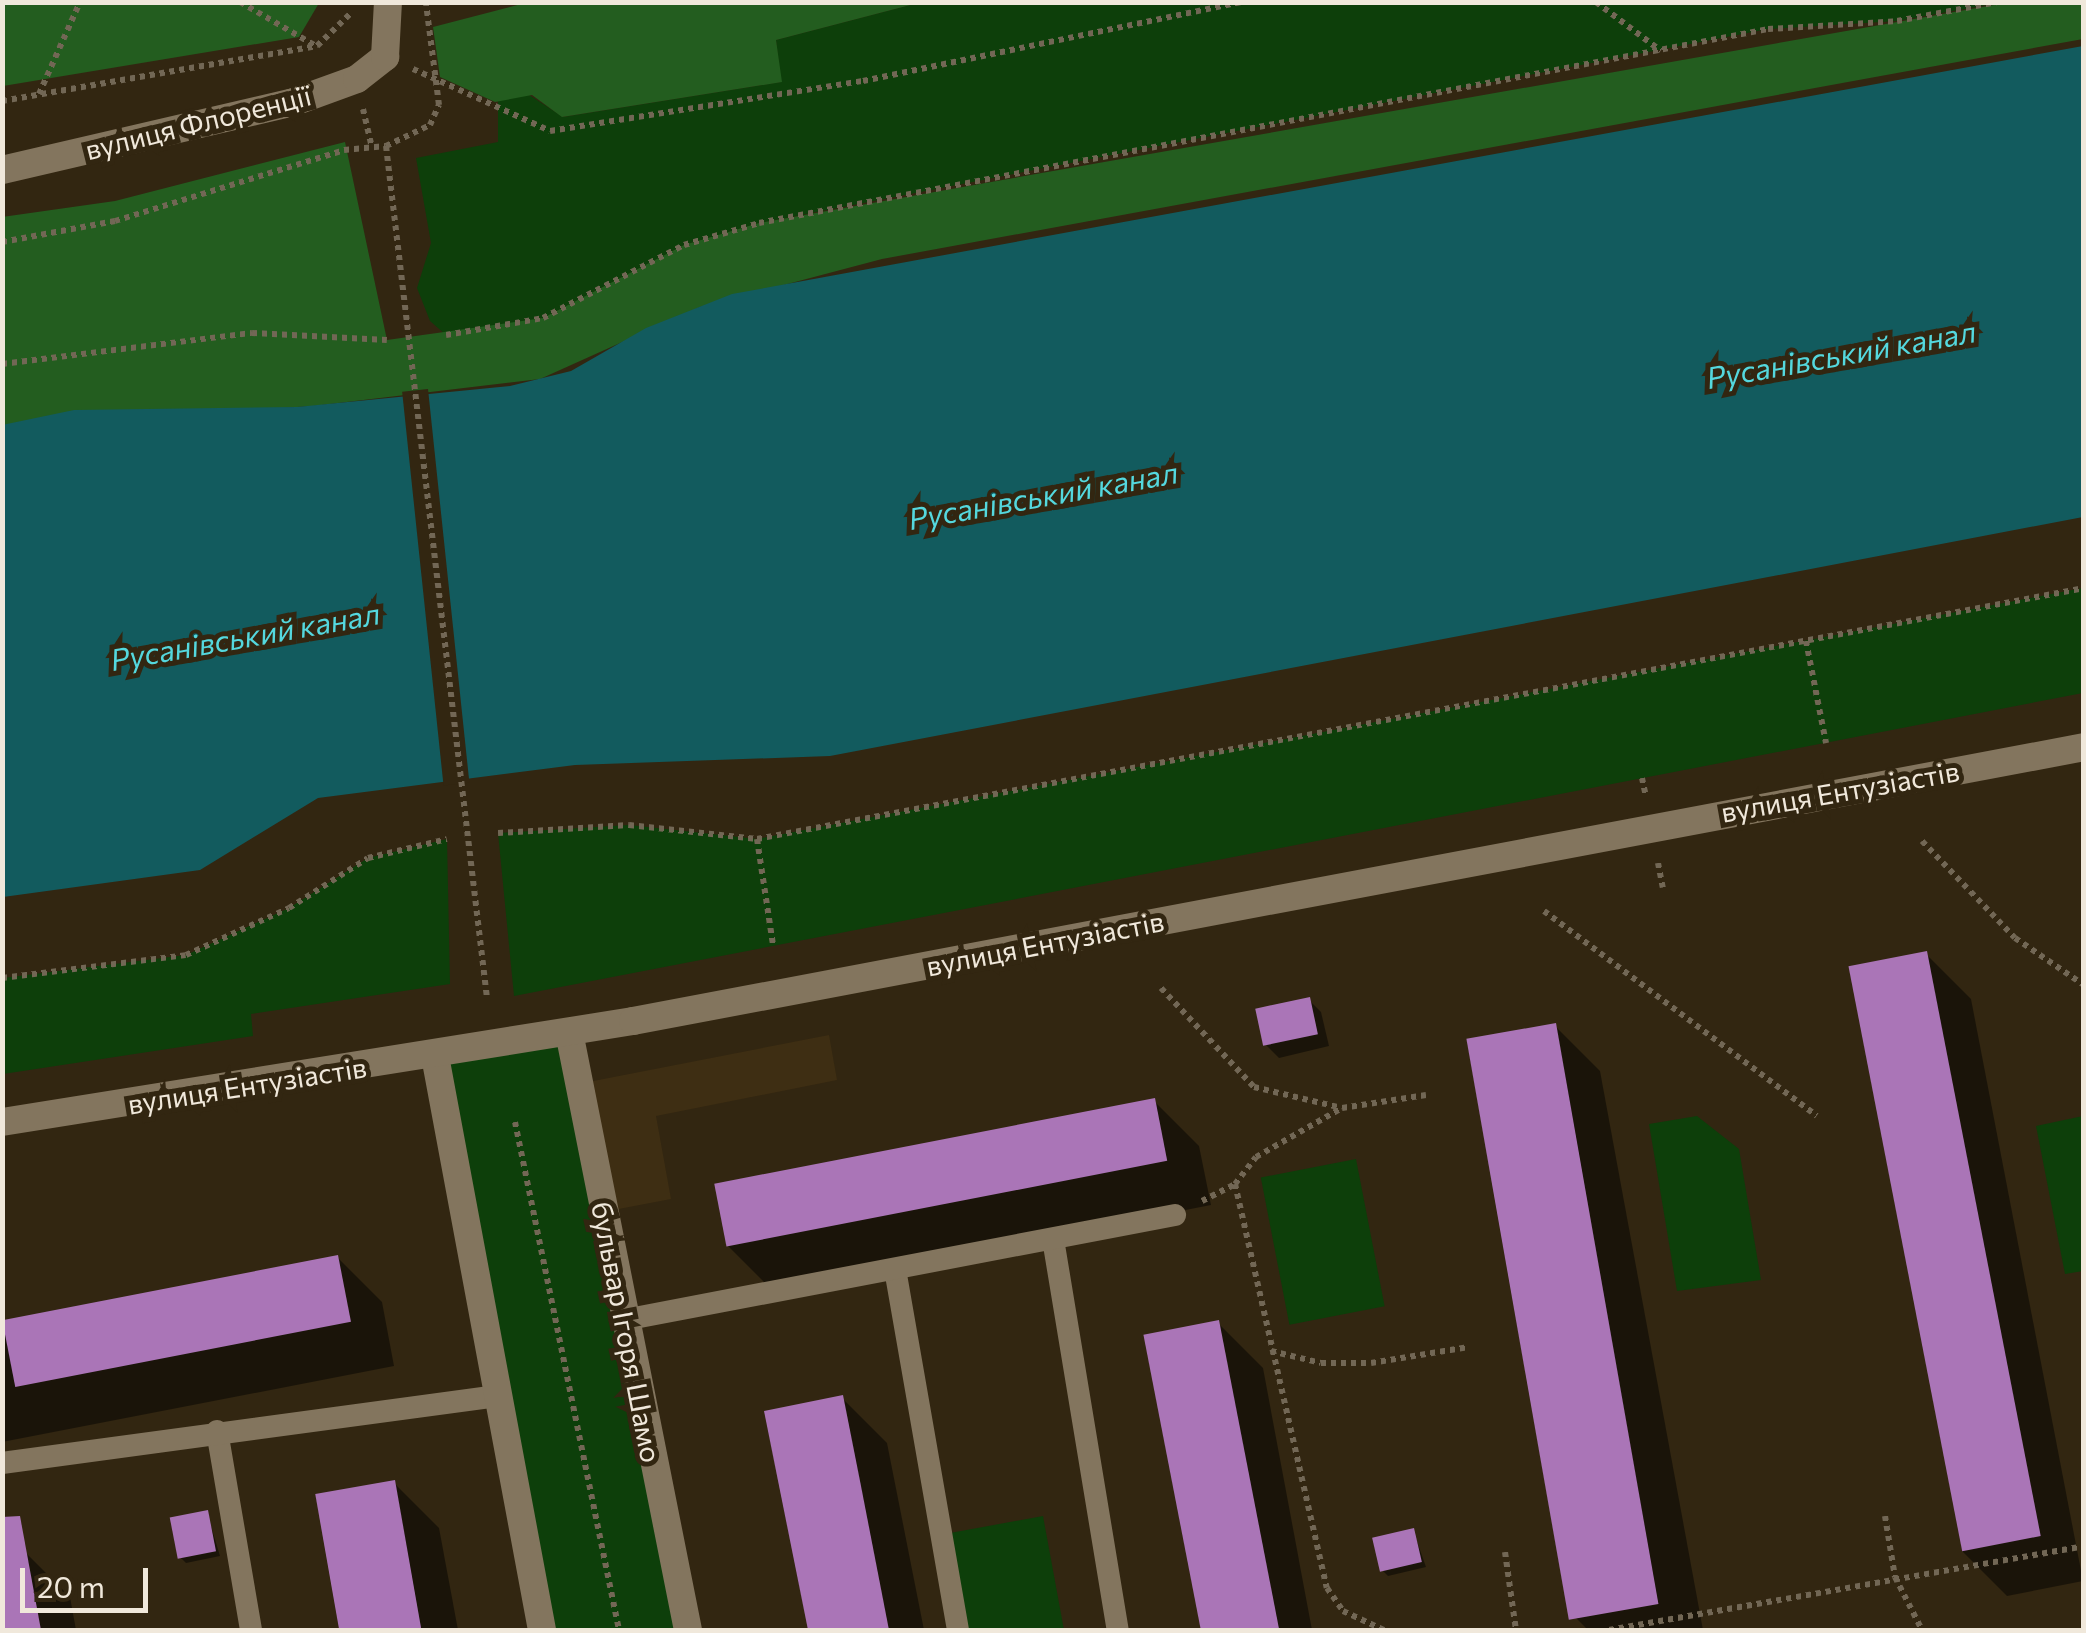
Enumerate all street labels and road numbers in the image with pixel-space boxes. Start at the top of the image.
street label: вулиця Флоренції [82,78,314,166]
street label: вулиця Ентузіастів [1718,753,1962,829]
street label: вулиця Ентузіастів [923,903,1167,983]
street label: вулиця Ентузіастів [125,1050,369,1120]
street label: бульвар Ігоря Шамо [585,1199,669,1465]

